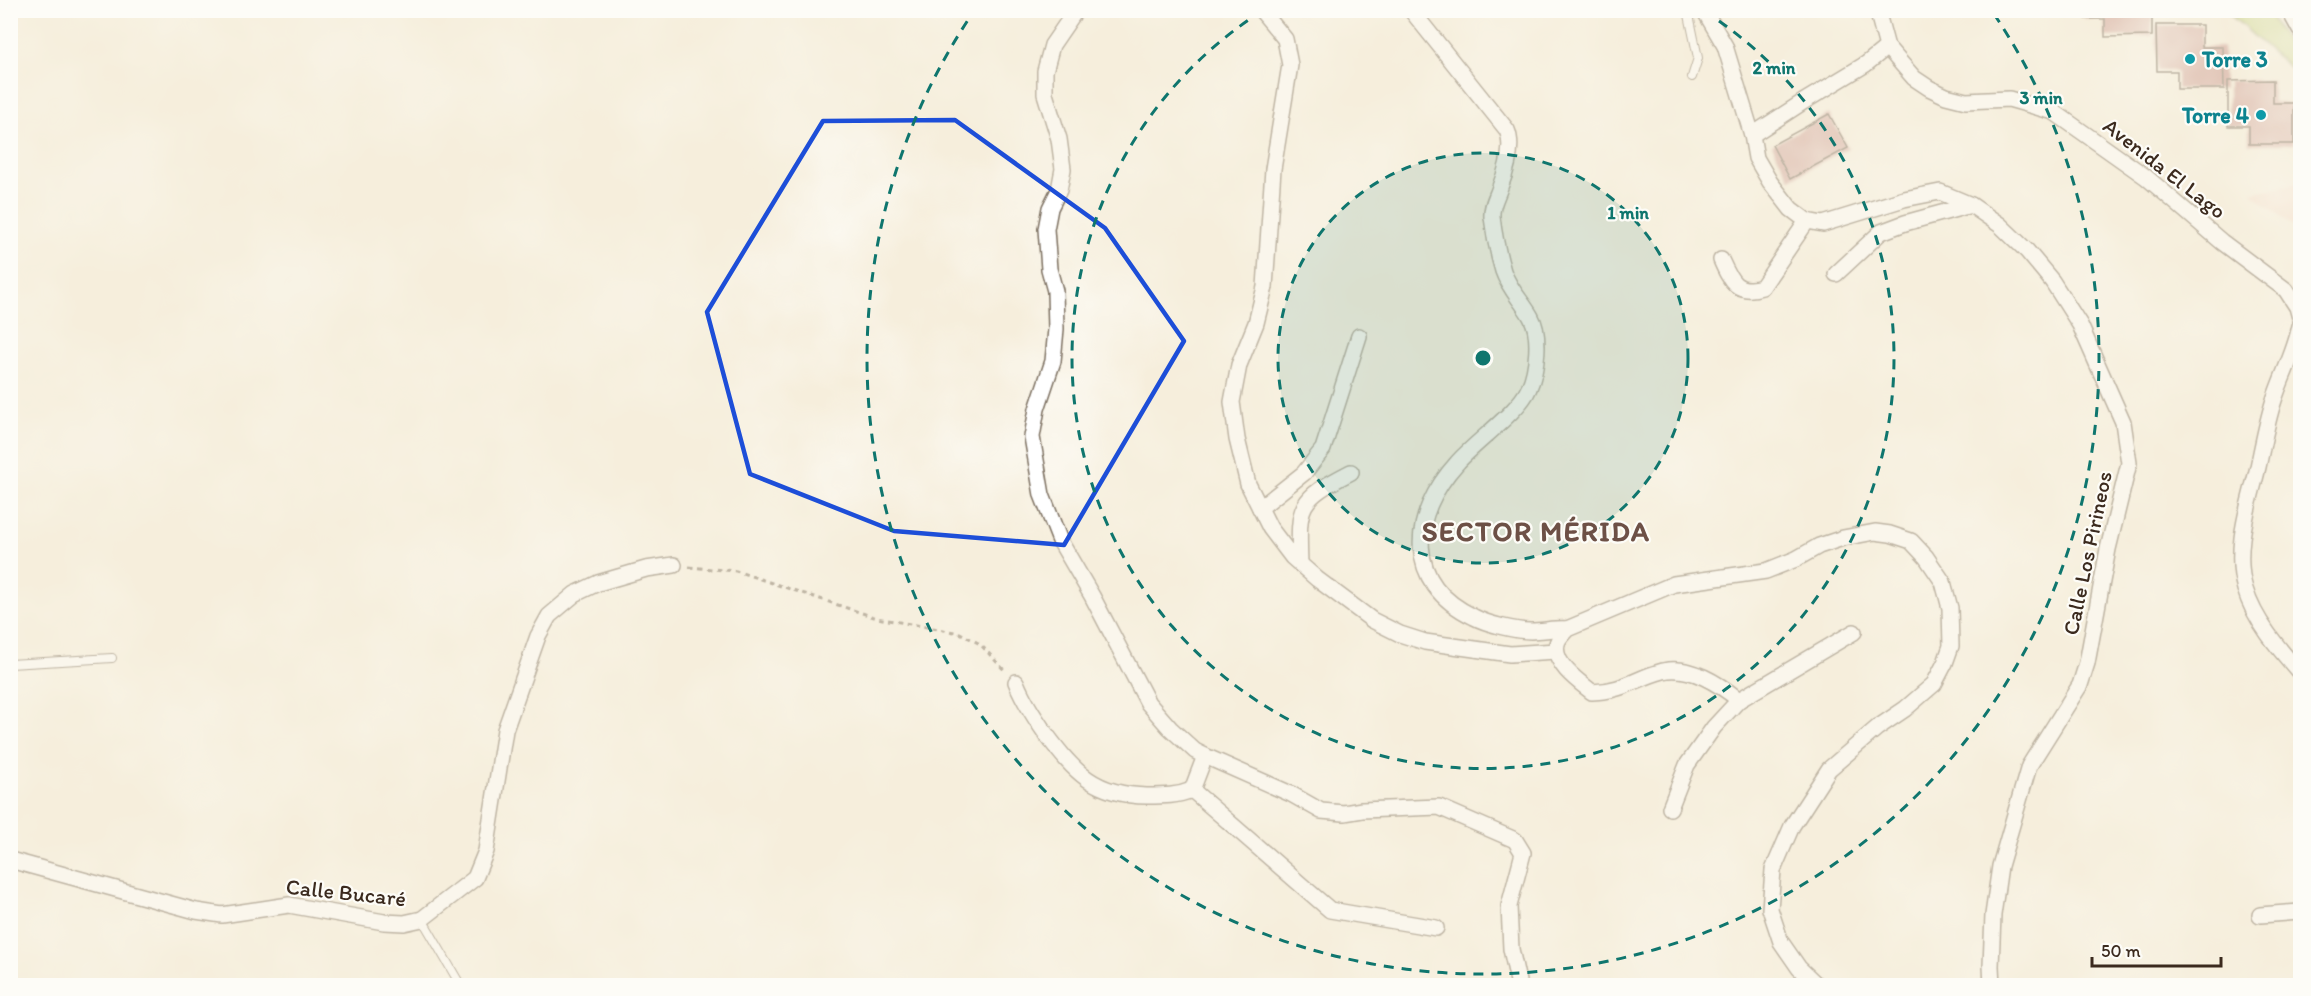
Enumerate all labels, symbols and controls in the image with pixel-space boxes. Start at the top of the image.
place label: Torre 3 [2201,46,2268,73]
marker: Torre 3 [2183,52,2197,66]
text: 2 min [1753,57,1796,79]
text: 3 min [2019,87,2063,109]
place label: Torre 4 [2181,102,2250,129]
marker: Torre 4 [2254,108,2268,122]
street label: Avenida El Lago [2098,112,2231,225]
text: 1 min [1607,202,1649,224]
centre of rings [1473,348,1493,368]
street label: Calle Los Pirineos [2057,469,2118,638]
district label: SECTOR MÉRIDA [1422,514,1650,548]
street label: Calle Bucaré [285,873,407,912]
scale bar [2092,930,2221,968]
text: 50 m [2101,940,2141,962]

